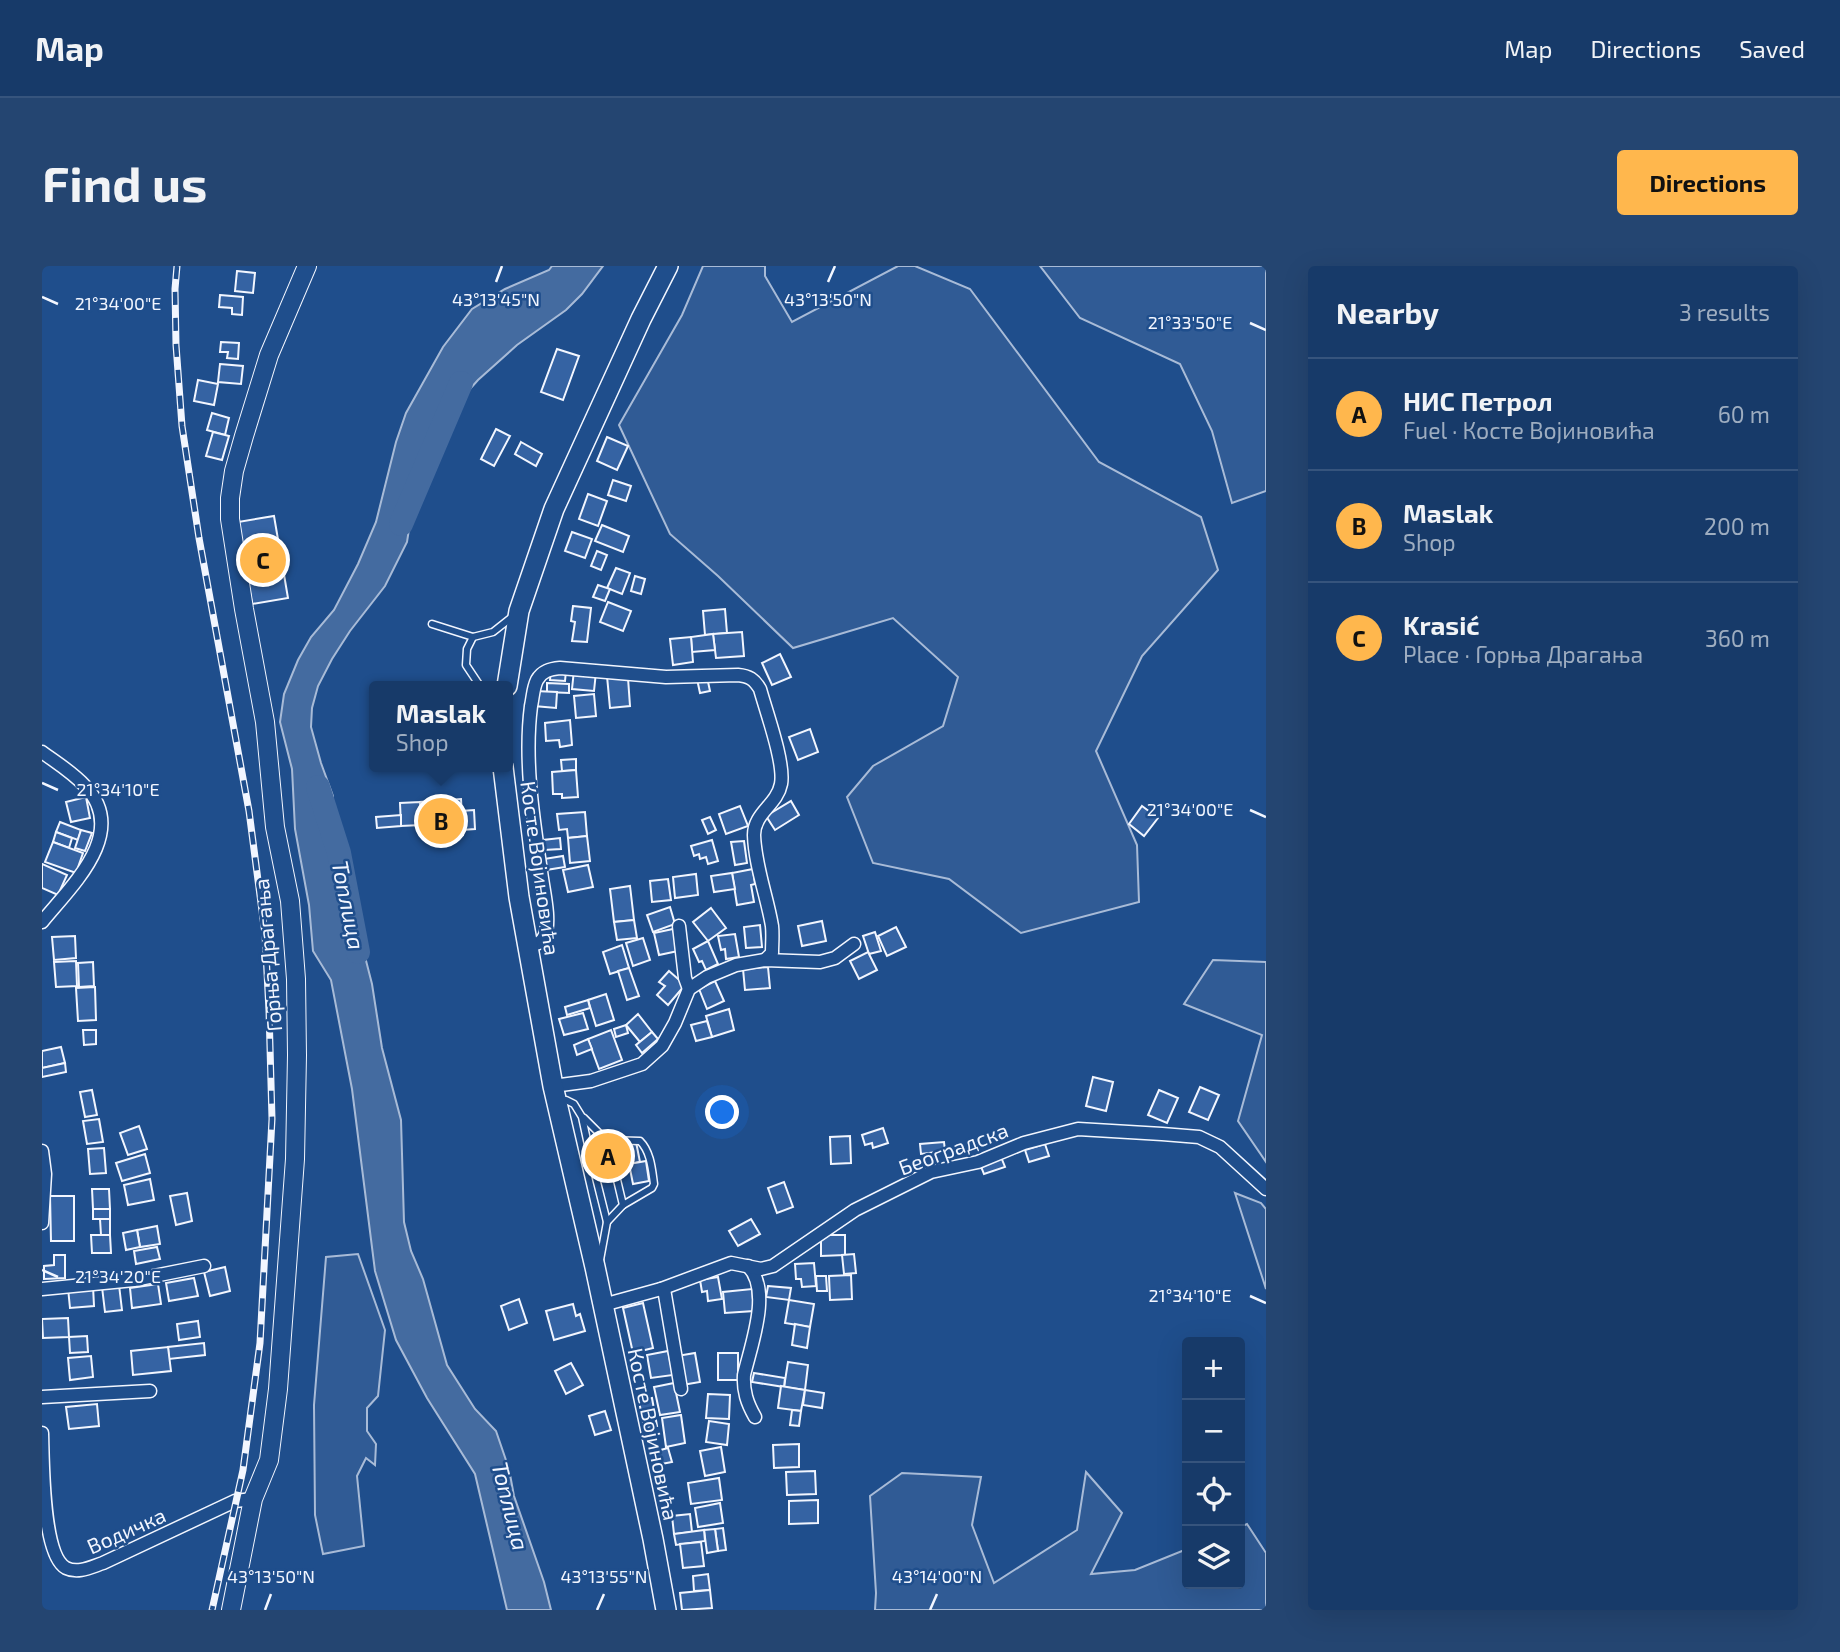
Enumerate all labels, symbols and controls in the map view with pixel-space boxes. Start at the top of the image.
text: Map [35,28,104,68]
text: Map [1504,34,1552,63]
text: Directions [1590,34,1701,63]
text: Saved [1739,34,1805,63]
button: Directions [1617,150,1798,215]
text: Find us [42,153,207,212]
text: 43°13'45"N [452,288,540,310]
text: 43°13'50"N [784,288,872,310]
text: 21°34'00"E [75,292,161,314]
text: Nearby [1336,294,1439,330]
text: 3 results [1679,298,1770,326]
text: 21°33'50"E [1148,311,1232,333]
text: НИС Петрол [1403,385,1553,416]
text: A [1351,400,1367,428]
text: 60 m [1718,400,1770,428]
text: Fuel · Косте Војиновића [1403,416,1655,444]
text: Maslak [1403,497,1493,528]
text: B [1352,512,1366,540]
text: 200 m [1704,512,1770,540]
text: Shop [1403,528,1456,556]
pin: C [240,534,286,586]
text: Krasić [1403,609,1480,640]
text: C [1352,624,1366,652]
text: 360 m [1705,624,1770,652]
text: Place · Горња Драгања [1403,640,1643,668]
popup [369,681,513,772]
text: Maslak [396,697,486,728]
text: Shop [396,728,449,756]
text: 21°34'10"E [76,778,160,800]
street label: Косте Војиновића [515,779,566,957]
pin: B [418,795,464,847]
text: 21°34'00"E [1147,798,1233,820]
water label: Топлица [327,858,371,952]
street label: Горња Драгања [248,878,286,1032]
your location [705,1095,739,1129]
street label: Београдска [895,1117,1011,1179]
pin: A [585,1130,631,1182]
text: 21°34'20"E [75,1265,161,1287]
text: 21°34'10"E [1148,1284,1232,1306]
map controls [1182,1337,1245,1589]
button: + [1182,1337,1245,1400]
street label: Косте Војиновића [623,1346,684,1523]
button: − [1182,1400,1245,1463]
water label: Топлица [487,1459,535,1553]
button: locate [1182,1463,1245,1526]
street label: Водичка [83,1502,169,1558]
button: layers [1182,1526,1245,1589]
text: 43°13'50"N [227,1565,315,1587]
text: 43°13'55"N [561,1565,647,1587]
text: 43°14'00"N [892,1565,982,1587]

